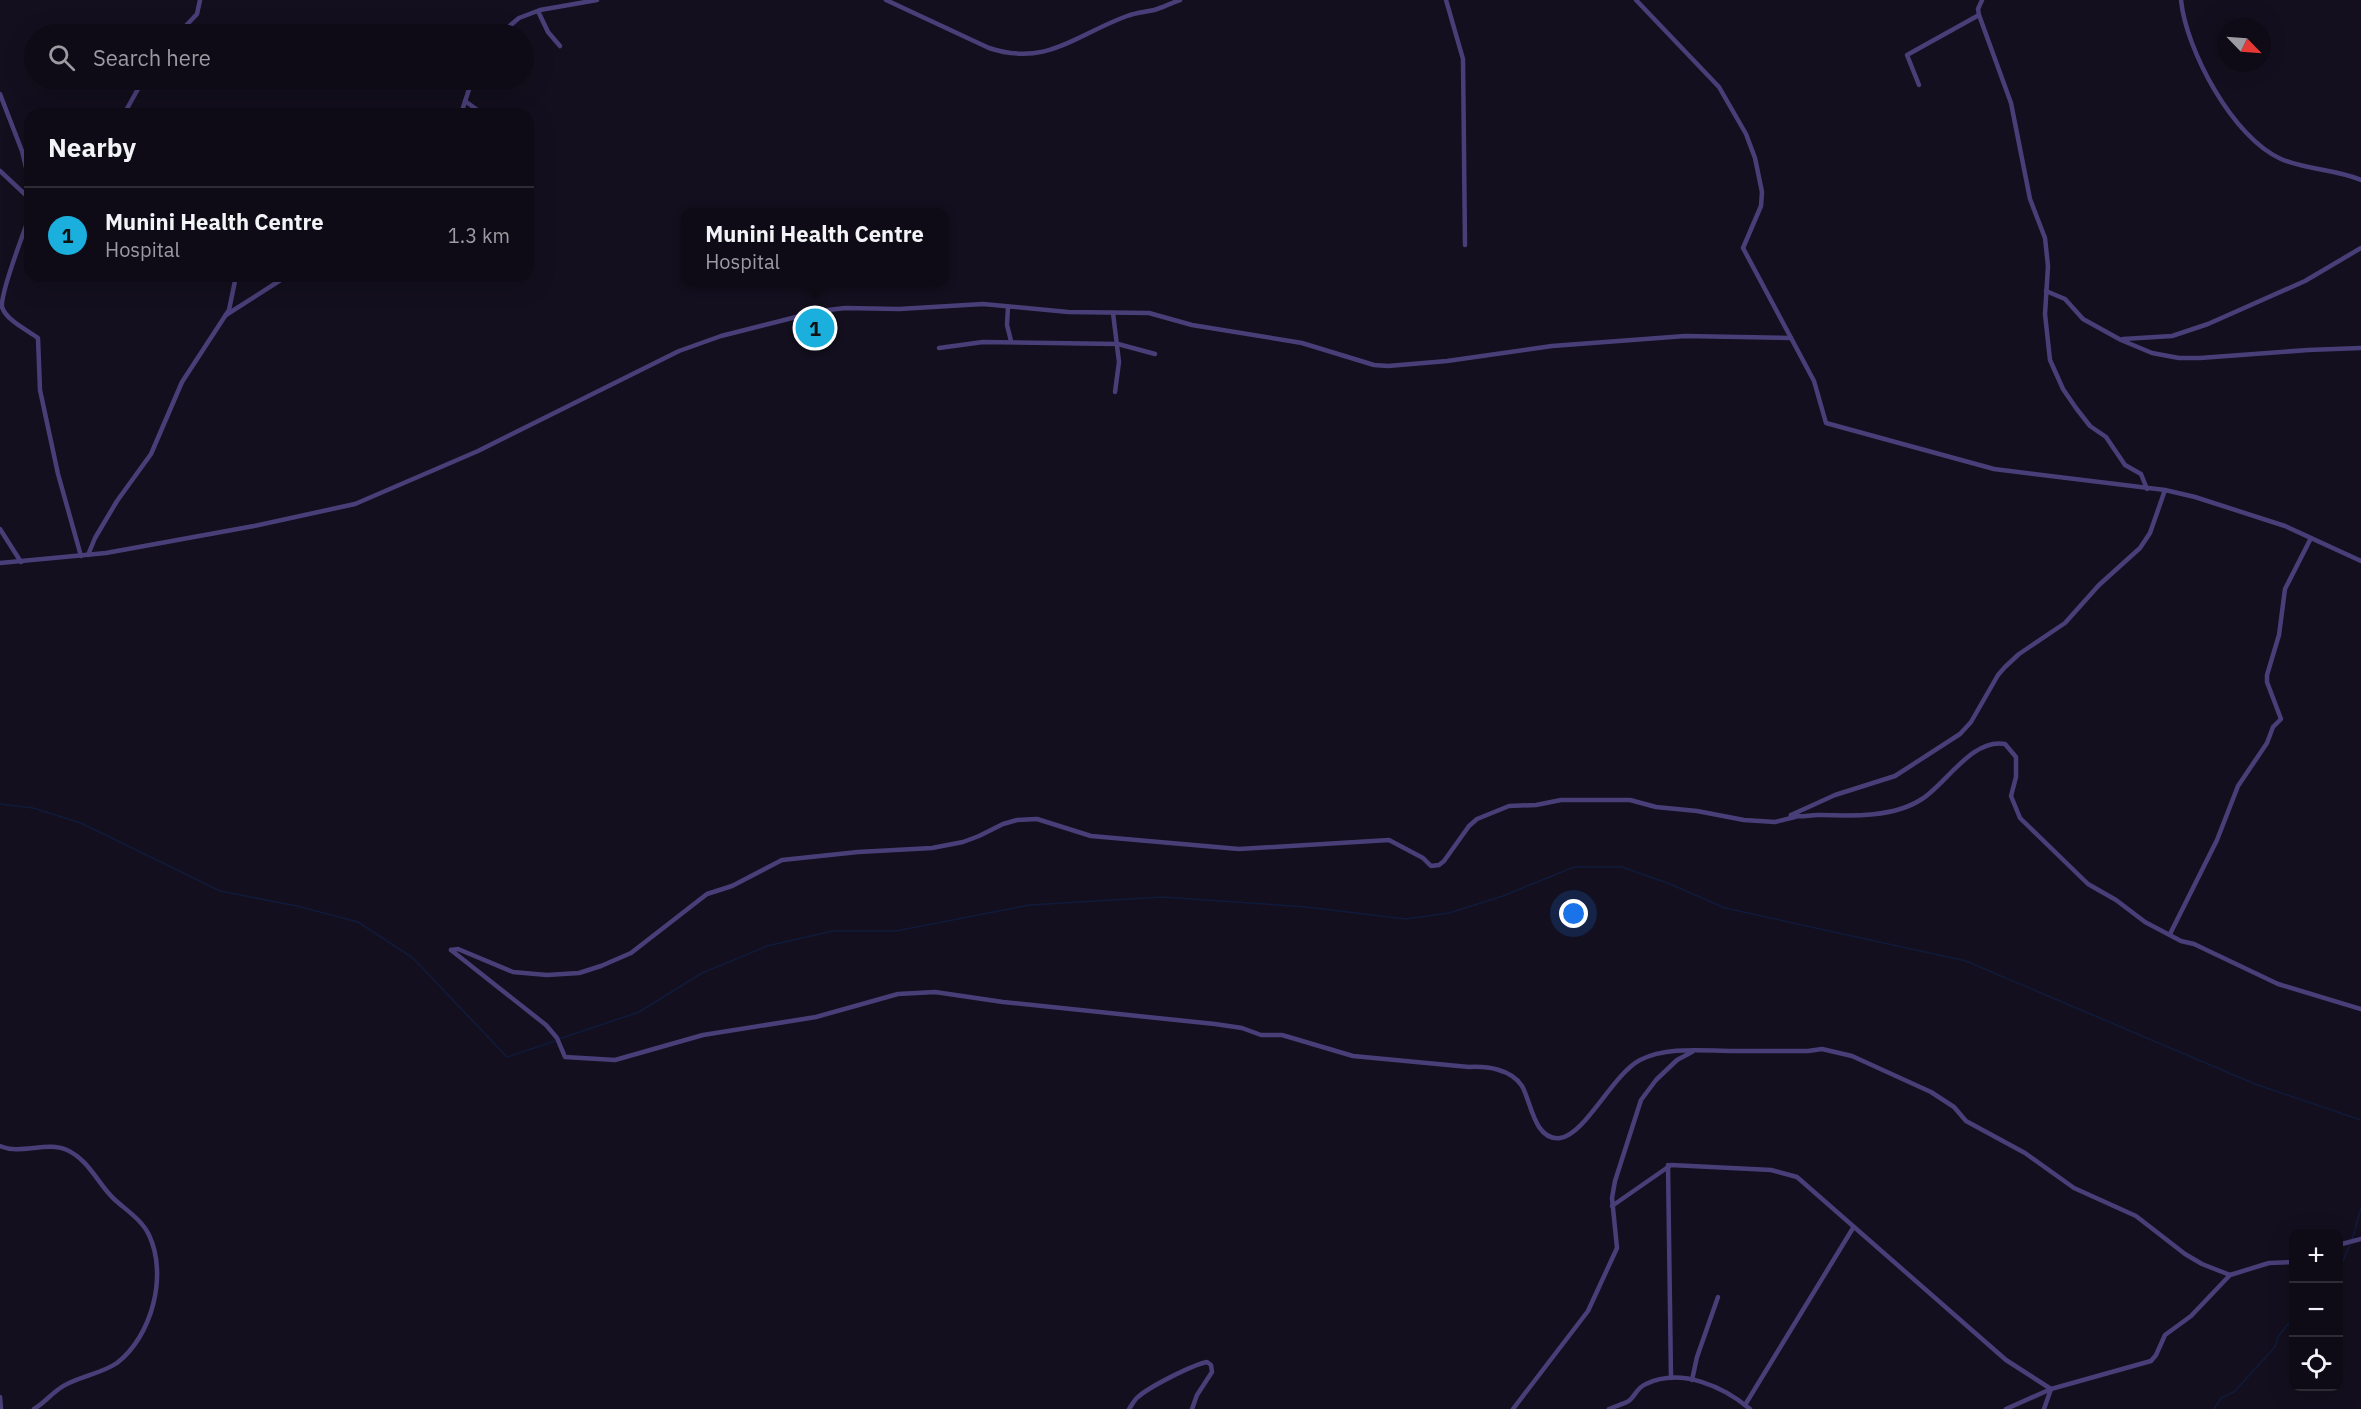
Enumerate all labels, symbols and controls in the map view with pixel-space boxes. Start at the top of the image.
north arrow [2217,18,2271,72]
search box [24,24,534,90]
icon: search [45,41,78,74]
text: Search here [93,43,211,72]
text: Nearby [48,130,136,164]
text: Munini Health Centre [105,207,324,236]
popup [681,208,948,286]
text: Munini Health Centre [705,219,924,248]
text: 1 [62,222,74,249]
text: 1.3 km [448,222,510,249]
text: Hospital [105,236,180,263]
text: Hospital [705,248,780,275]
pin: 1 [796,306,834,350]
your location [1559,899,1588,928]
map controls [2289,1229,2343,1391]
button: + [2289,1229,2343,1283]
button: − [2289,1283,2343,1337]
button: locate [2289,1337,2343,1391]

